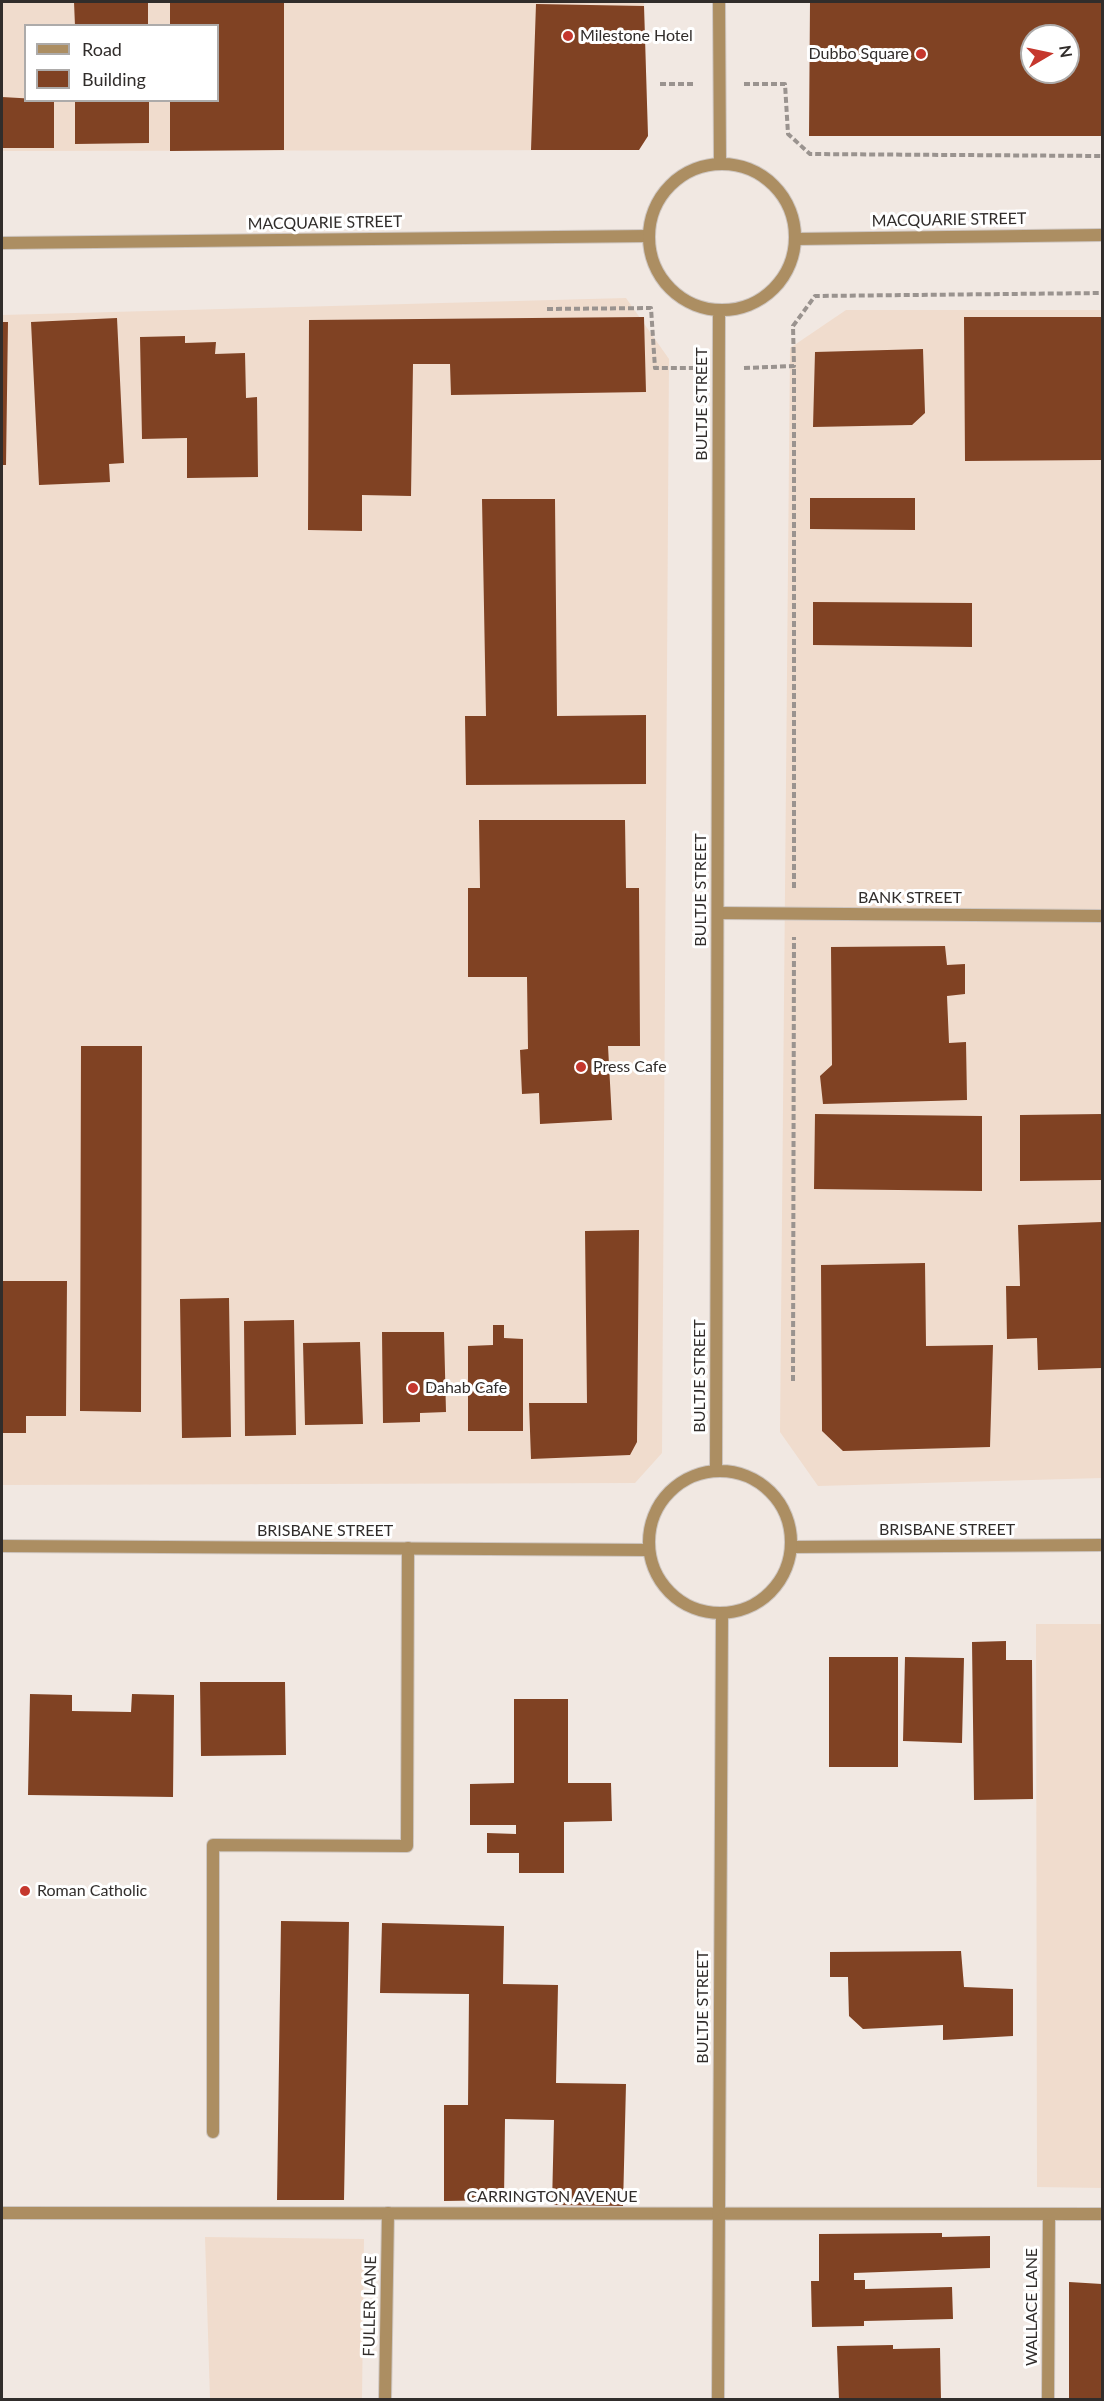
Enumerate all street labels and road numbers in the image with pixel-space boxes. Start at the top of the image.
street label: MACQUARIE STREET [871,209,1027,231]
street label: MACQUARIE STREET [247,212,403,234]
street label: BULTJE STREET [692,347,712,461]
street label: BULTJE STREET [691,833,711,947]
street label: BANK STREET [858,888,962,908]
street label: BULTJE STREET [690,1319,710,1433]
street label: BRISBANE STREET [879,1520,1015,1540]
street label: BRISBANE STREET [257,1521,393,1541]
street label: BULTJE STREET [693,1950,713,2064]
street label: CARRINGTON AVENUE [466,2187,638,2207]
street label: WALLACE LANE [1022,2248,1042,2366]
street label: FULLER LANE [360,2255,380,2357]

